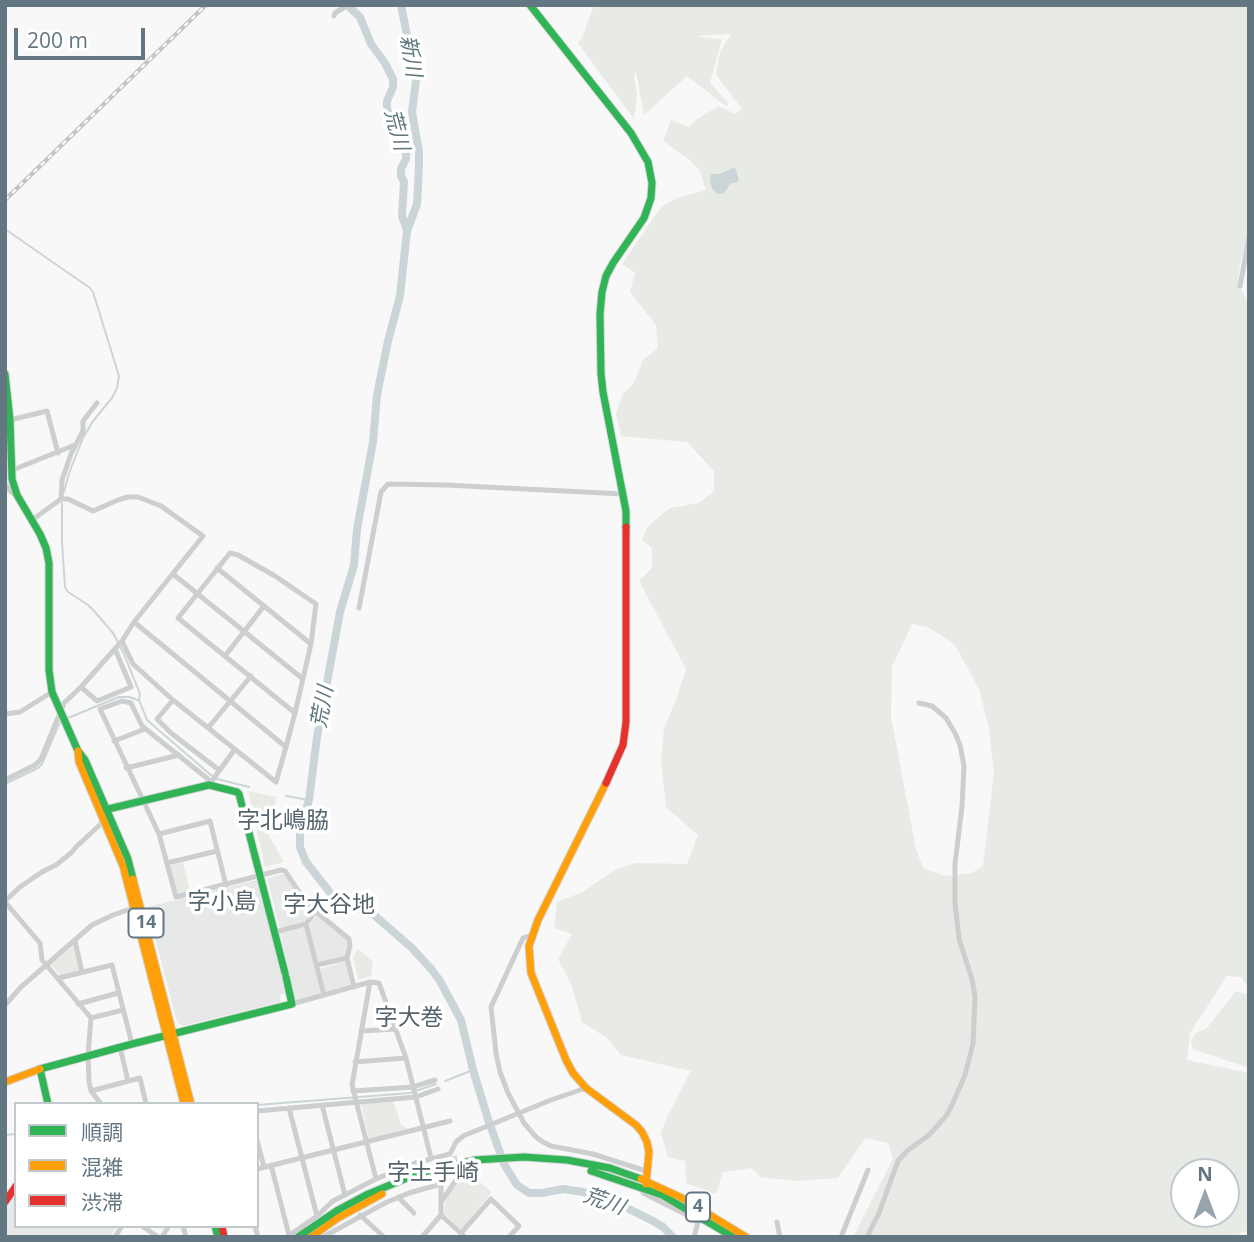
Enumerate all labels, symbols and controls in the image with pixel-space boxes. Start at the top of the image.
scale bar [18,14,149,58]
text: 200 m [27,26,88,54]
water label: 新川 [394,33,426,79]
water label: 荒川 [378,106,414,154]
water label: 荒川 [307,684,339,730]
district label: 字北嶋脇 [237,807,329,835]
district label: 字小島 [188,888,256,916]
district label: 字大谷地 [283,891,375,919]
road number: 14 [128,908,164,938]
district label: 字大巻 [375,1004,443,1032]
legend [14,1102,259,1228]
text: 順調 [81,1118,123,1146]
text: 混雑 [81,1153,123,1181]
north arrow [1170,1158,1240,1228]
district label: 字土手崎 [387,1159,479,1187]
text: N [1197,1161,1213,1187]
water label: 荒川 [580,1183,628,1221]
text: 渋滞 [81,1188,123,1216]
road number: 4 [686,1192,710,1222]

